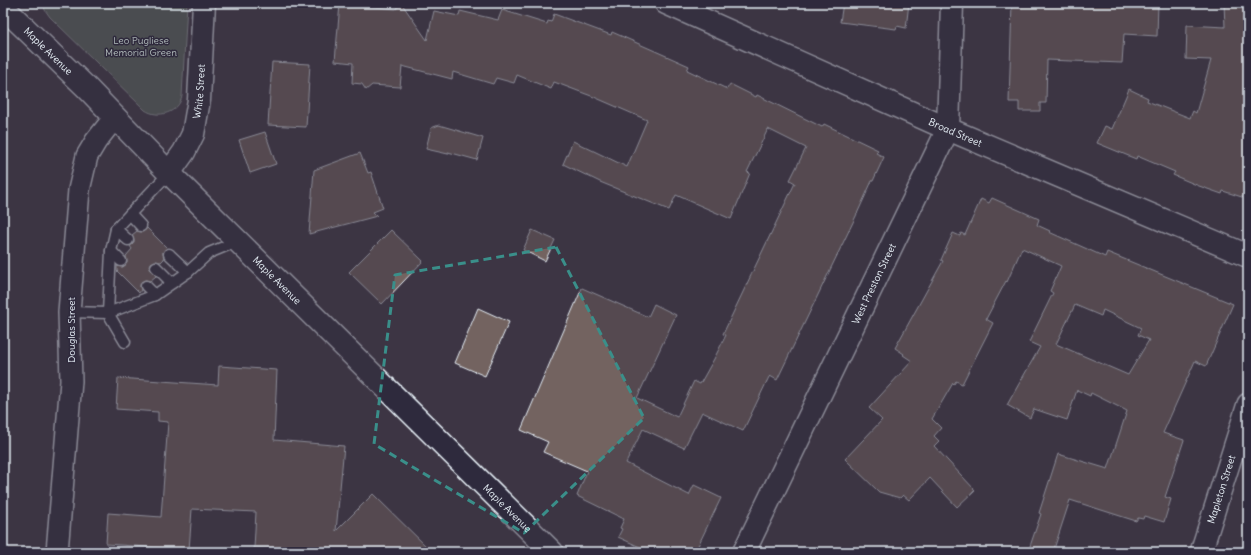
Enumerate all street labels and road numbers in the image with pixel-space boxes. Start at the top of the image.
street label: Maple Avenue [21,24,76,77]
street label: White Street [189,63,207,120]
street label: Broad Street [927,115,985,149]
street label: West Preston Street [848,241,899,326]
street label: Maple Avenue [250,253,304,307]
street label: Douglas Street [65,297,78,363]
street label: Mapleton Street [1204,453,1238,525]
street label: Maple Avenue [481,481,534,535]

